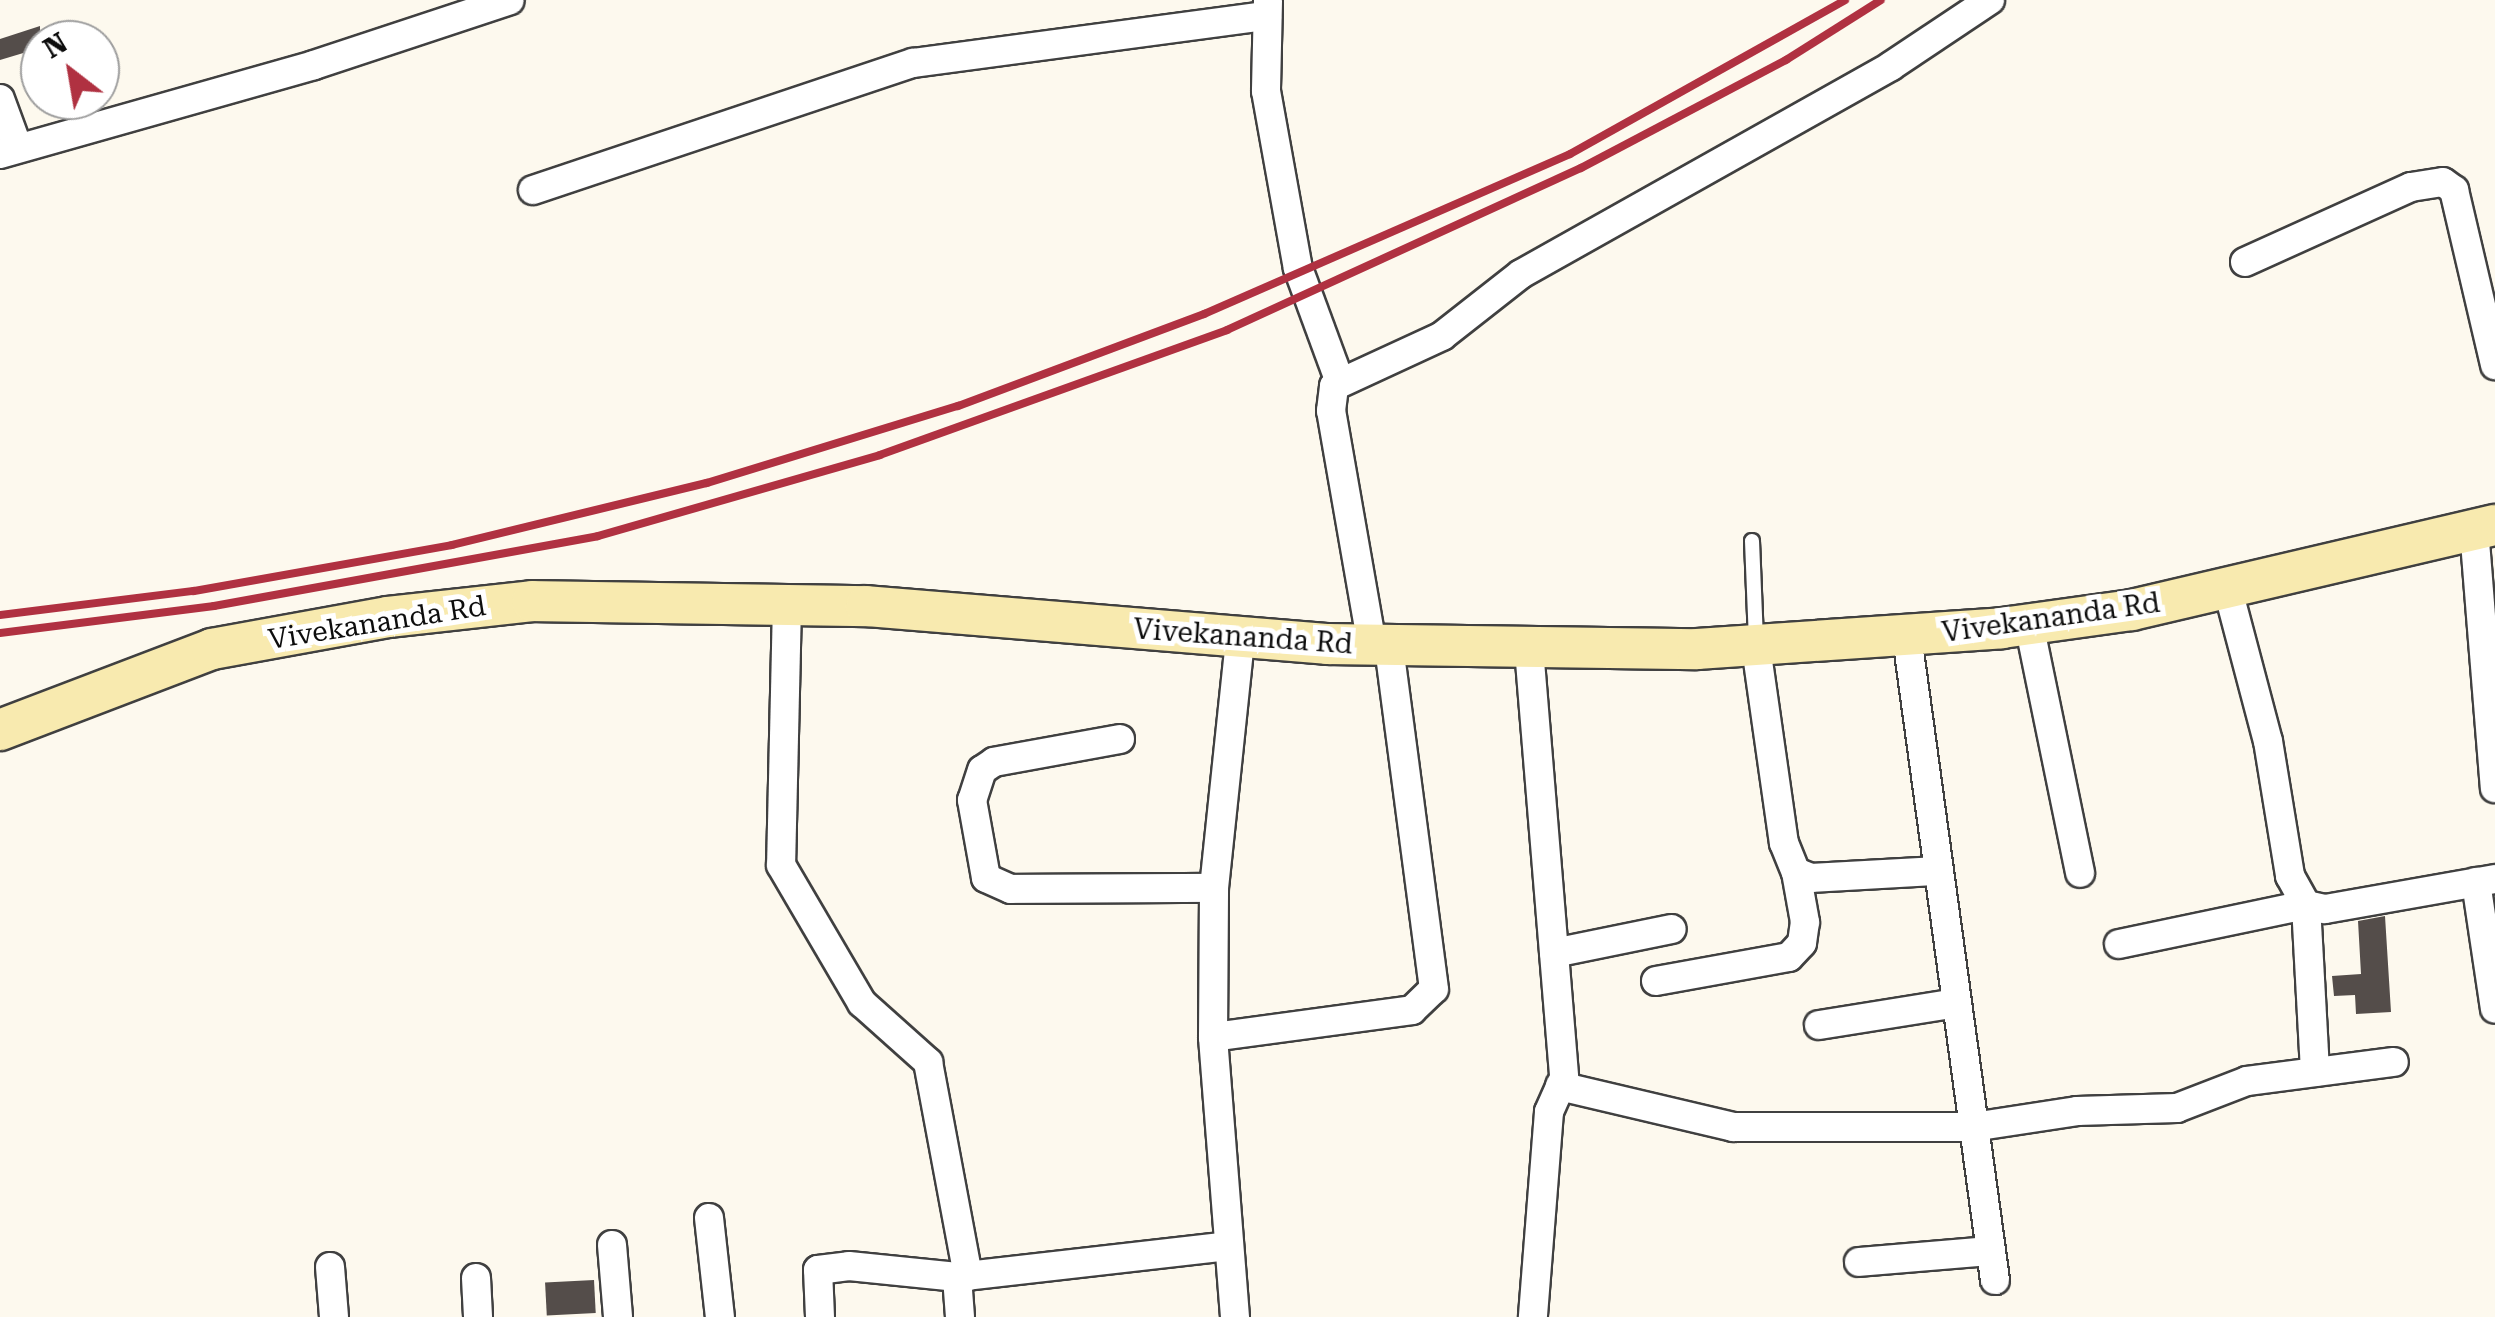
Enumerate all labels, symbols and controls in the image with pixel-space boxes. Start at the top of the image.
north arrow [20,20,120,120]
text: N [38,26,73,65]
street label: Vivekananda Rd [1940,586,2162,650]
street label: Vivekananda Rd [266,589,488,657]
street label: Vivekananda Rd [1132,613,1354,661]

